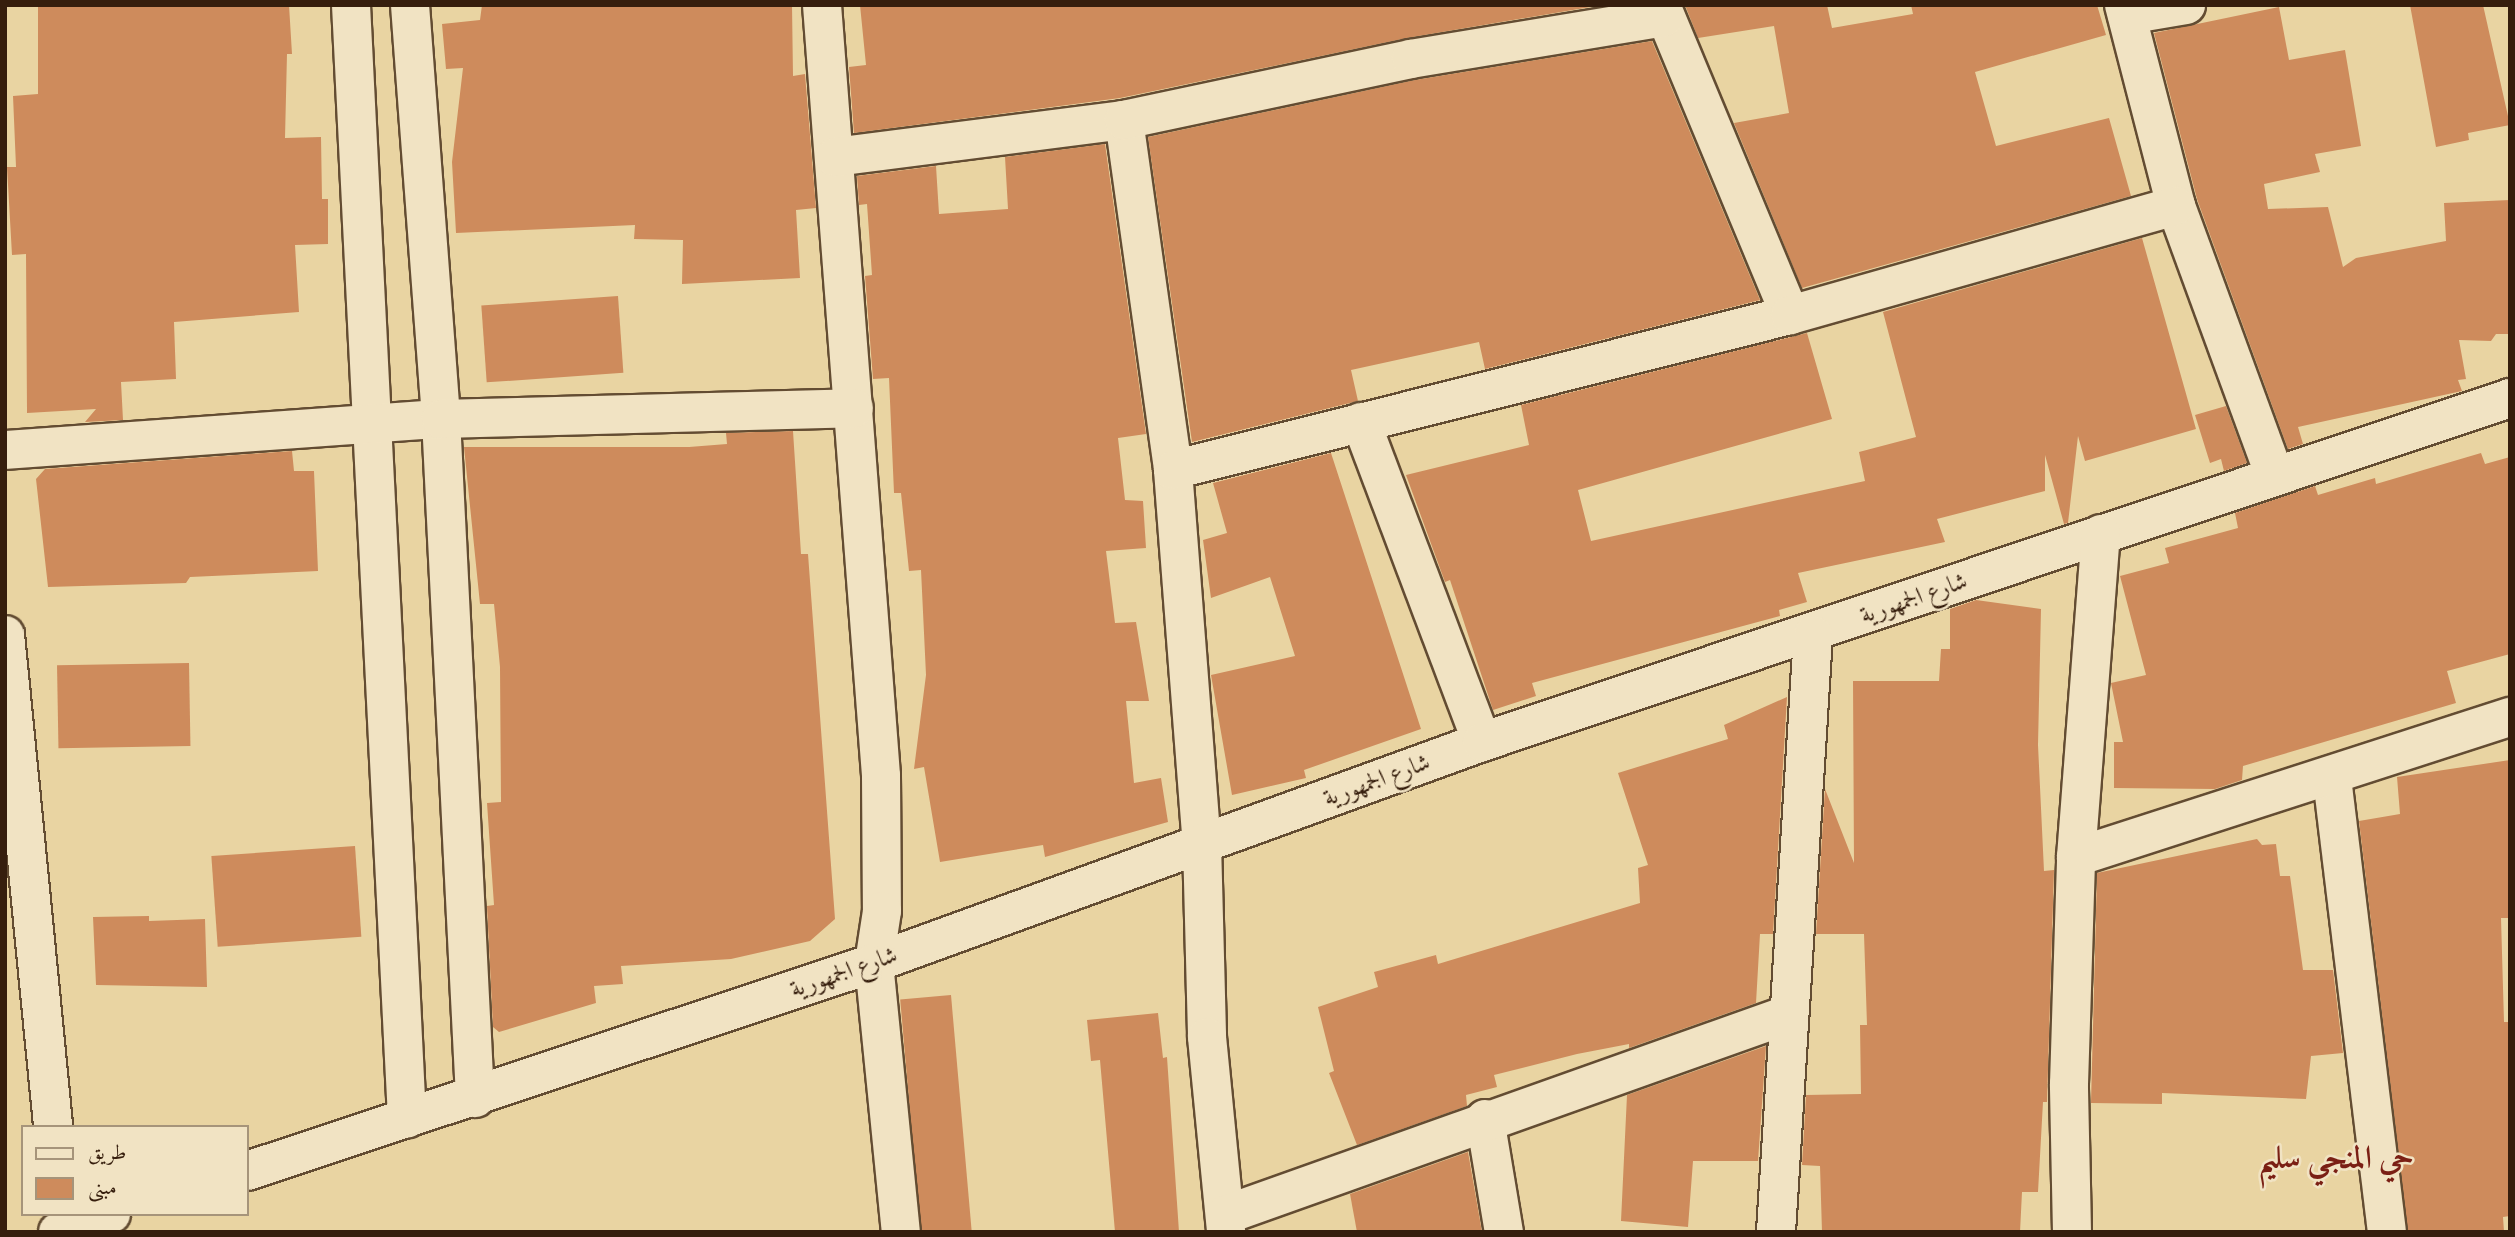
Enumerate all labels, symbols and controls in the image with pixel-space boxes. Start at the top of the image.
street label: شارع الجمهورية [1857,567,1971,631]
street label: شارع الجمهورية [1320,748,1434,814]
street label: شارع الجمهورية [787,941,901,1005]
legend [21,1125,248,1216]
text: طريق [88,1140,126,1167]
district label: حي المنجي سليم [2258,1141,2414,1179]
text: مبنى [88,1175,117,1202]

